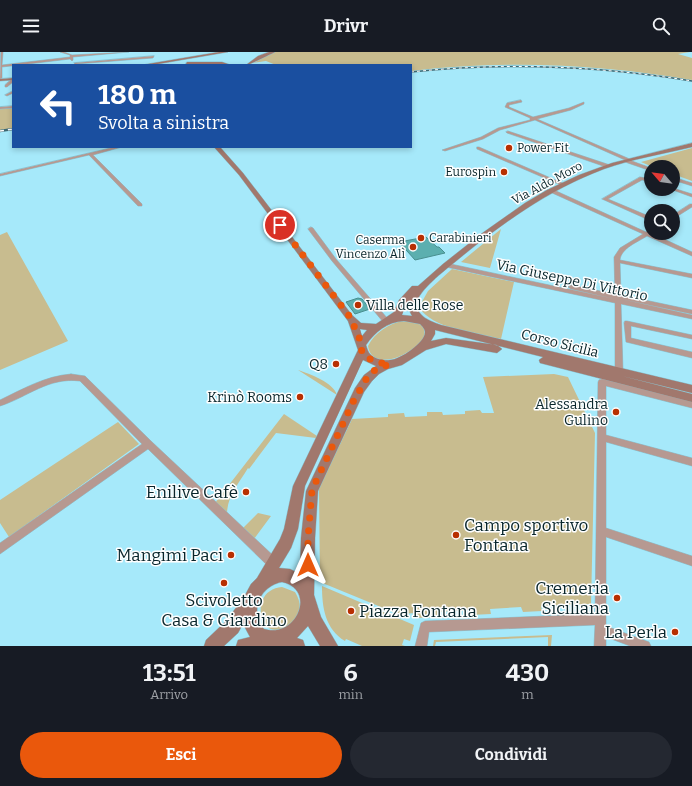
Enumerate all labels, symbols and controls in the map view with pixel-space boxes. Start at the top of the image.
icon: menu [20,15,42,37]
text: Drivr [324,15,368,37]
icon: search [650,15,672,37]
text: 180 m [98,78,176,111]
icon: left [32,80,84,132]
text: Svolta a sinistra [98,112,229,134]
place label: Power Fit [517,141,569,155]
marker: Power Fit [504,143,514,153]
street label: Via Aldo Moro [509,159,585,207]
north arrow [644,160,680,196]
map controls [644,160,680,240]
place label: Eurospin [445,165,496,179]
marker: Eurospin [499,167,509,177]
button: search [644,204,680,240]
pin [263,208,297,242]
icon: arrive [269,214,291,236]
place label: Carabinieri [429,231,492,245]
place label: Caserma Vincenzo Alì [336,233,405,261]
marker: Carabinieri [416,233,426,243]
marker: Caserma Vincenzo Alì [408,242,418,252]
street label: Via Giuseppe Di Vittorio [495,256,649,305]
place label: Villa delle Rose [366,297,463,314]
marker: Villa delle Rose [353,300,363,310]
street label: Corso Sicilia [519,326,601,361]
place label: Q8 [309,356,328,373]
marker: Q8 [331,359,341,369]
place label: Krinò Rooms [207,389,292,406]
marker: Krinò Rooms [295,392,305,402]
place label: Alessandra Gulino [535,396,608,429]
marker: Alessandra Gulino [611,407,621,417]
place label: Enilive Cafè [146,482,238,503]
marker: Enilive Cafè [241,487,251,497]
place label: Campo sportivo Fontana [464,515,588,556]
marker: Campo sportivo Fontana [451,530,461,540]
position arrow [287,544,329,586]
place label: Mangimi Paci [116,545,223,566]
marker: Mangimi Paci [226,550,236,560]
marker: Scivoletto Casa & Giardino [219,578,229,588]
place label: Cremeria Siciliana [535,578,609,619]
place label: Scivoletto Casa & Giardino [161,590,287,631]
marker: Cremeria Siciliana [612,593,622,603]
place label: Piazza Fontana [359,601,477,622]
marker: Piazza Fontana [346,606,356,616]
place label: La Perla [605,622,667,643]
marker: La Perla [670,627,680,637]
text: 13:51 [143,659,196,687]
text: 6 [344,659,358,687]
text: 430 [506,659,549,687]
text: Arrivo [150,687,188,702]
text: min [338,687,363,702]
text: m [521,687,534,702]
button: Esci [20,732,342,778]
button: Condividi [350,732,672,778]

